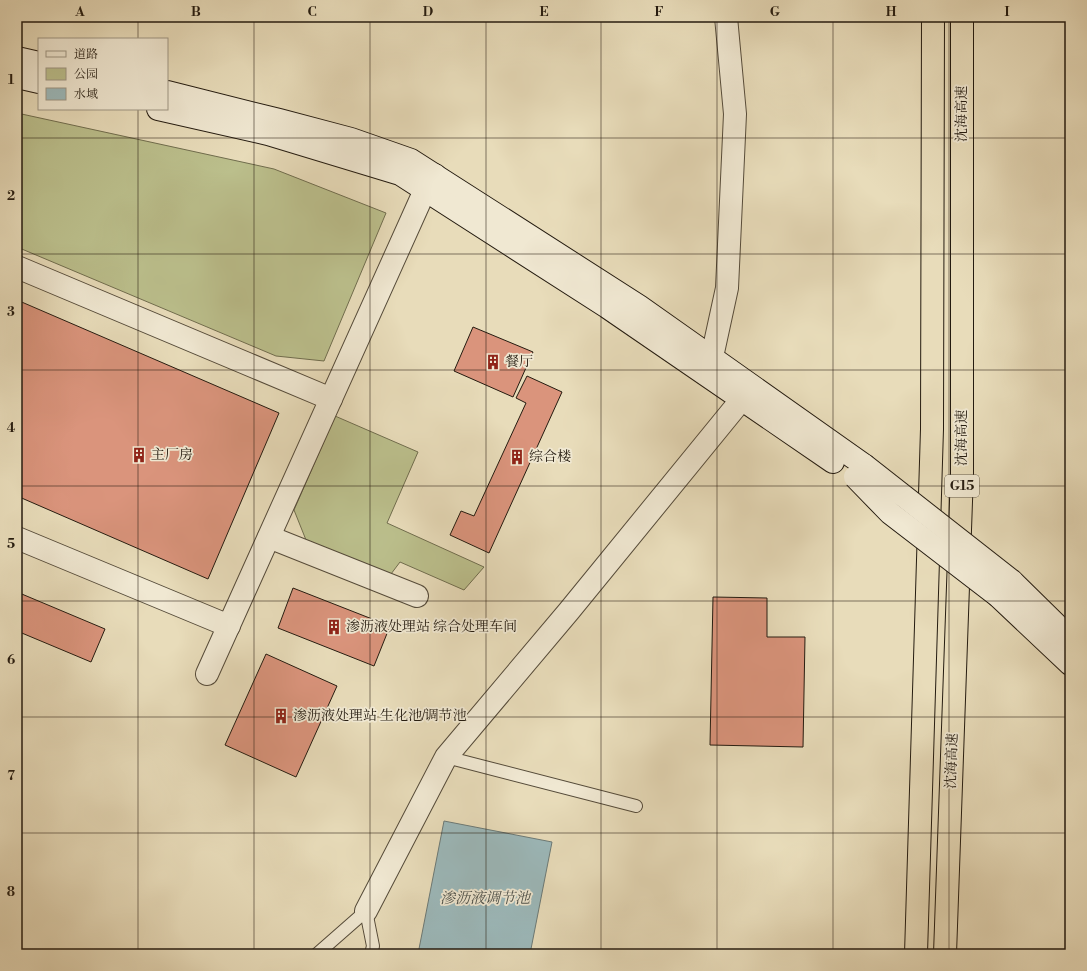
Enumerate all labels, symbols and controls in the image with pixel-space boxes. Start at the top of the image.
text: A [74,4,85,20]
text: B [191,4,201,20]
text: C [307,4,317,20]
text: D [423,4,433,20]
text: E [539,4,549,20]
text: F [654,4,664,20]
text: G [770,4,781,20]
text: H [886,4,897,20]
text: I [1004,4,1010,20]
legend [38,38,168,110]
text: 道路 [74,47,98,62]
text: 公园 [74,67,98,82]
text: 1 [8,72,15,88]
street label: 沈海高速 [953,86,971,142]
text: 水域 [74,87,98,102]
text: 2 [7,188,15,204]
text: 3 [7,304,15,320]
building icon: 餐厅 [484,353,502,371]
place label: 餐厅 [505,353,533,371]
street label: 沈海高速 [953,410,971,466]
text: 4 [7,420,16,436]
building icon: 主厂房 [130,446,148,464]
place label: 主厂房 [151,446,193,464]
building icon: 综合楼 [508,448,526,466]
place label: 综合楼 [529,448,571,466]
road number: G15 [945,475,979,497]
text: 5 [7,536,15,552]
building icon: 渗沥液处理站 综合处理车间 [325,618,343,636]
place label: 渗沥液处理站 综合处理车间 [346,618,517,636]
text: 6 [7,652,15,668]
building icon: 渗沥液处理站 生化池/调节池 [272,707,290,725]
place label: 渗沥液处理站 生化池/调节池 [293,707,467,725]
street label: 沈海高速 [942,733,962,789]
text: 7 [7,768,15,784]
text: 8 [7,884,15,900]
water label: 渗沥液调节池 [440,889,532,908]

